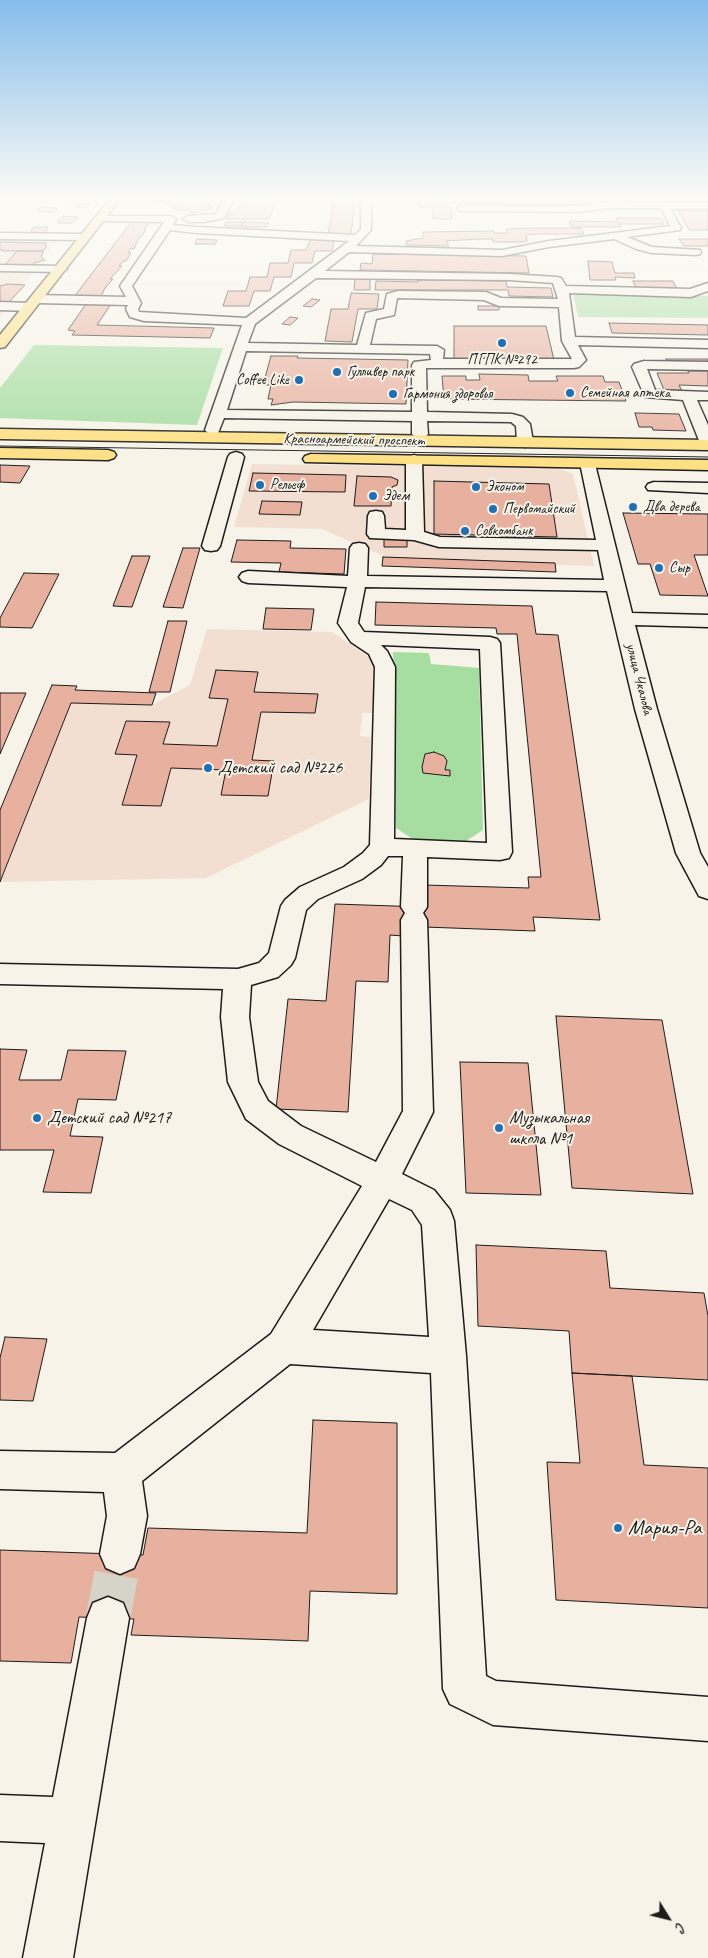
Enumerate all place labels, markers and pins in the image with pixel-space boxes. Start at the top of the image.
marker: ПГПК №292 [496,337,508,349]
place label: ПГПК №292 [467,351,537,369]
place label: Гулливер парк [347,363,414,381]
marker: Гулливер парк [331,366,343,378]
place label: Coffee Like [236,371,289,389]
marker: Coffee Like [293,374,305,386]
place label: Семейная аптека [580,384,670,402]
place label: Гармония здоровья [403,385,492,403]
marker: Семейная аптека [564,387,576,399]
marker: Гармония здоровья [387,388,399,400]
place label: Рельеф [270,476,304,494]
place label: Эконом [486,478,523,496]
marker: Рельеф [254,479,266,491]
marker: Эконом [470,481,482,493]
place label: Эдем [383,487,409,505]
marker: Эдем [367,490,379,502]
place label: Два дерева [643,498,700,516]
place label: Первомайский [503,500,575,518]
marker: Два дерева [627,501,639,513]
marker: Первомайский [487,503,499,515]
place label: Совкомбанк [475,522,533,540]
marker: Совкомбанк [459,525,471,537]
place label: Сыр [669,559,690,577]
marker: Сыр [653,562,665,574]
place label: Детский сад №226 [218,757,342,779]
marker: Детский сад №226 [202,762,214,774]
place label: Детский сад №217 [47,1107,171,1129]
place label: Музыкальная школа №1 [509,1107,589,1150]
marker: Детский сад №217 [31,1112,43,1124]
marker: Музыкальная школа №1 [493,1122,505,1134]
place label: Мария-Ра [628,1515,701,1541]
marker: Мария-Ра [612,1522,624,1534]

